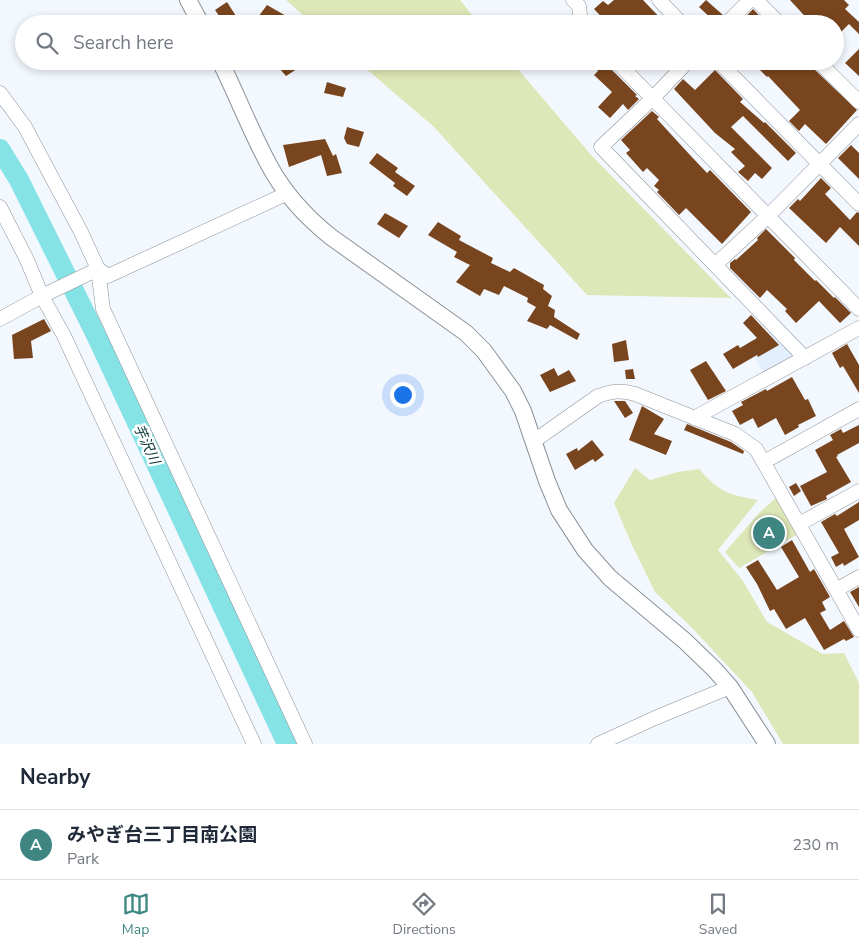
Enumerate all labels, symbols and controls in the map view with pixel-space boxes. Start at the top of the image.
search box [15,15,844,70]
icon: search [33,29,61,57]
text: Search here [73,30,174,56]
your location [390,382,416,408]
water label: 芋沢川 [129,421,165,469]
pin: A [753,514,785,552]
text: Nearby [20,763,90,791]
text: みやぎ台三丁目南公園 [67,822,257,848]
text: A [30,834,42,856]
text: 230 m [792,834,839,856]
text: Park [67,848,99,870]
tab: Map [122,890,150,939]
tab: Directions [393,890,456,939]
tab: Saved [699,890,737,939]

